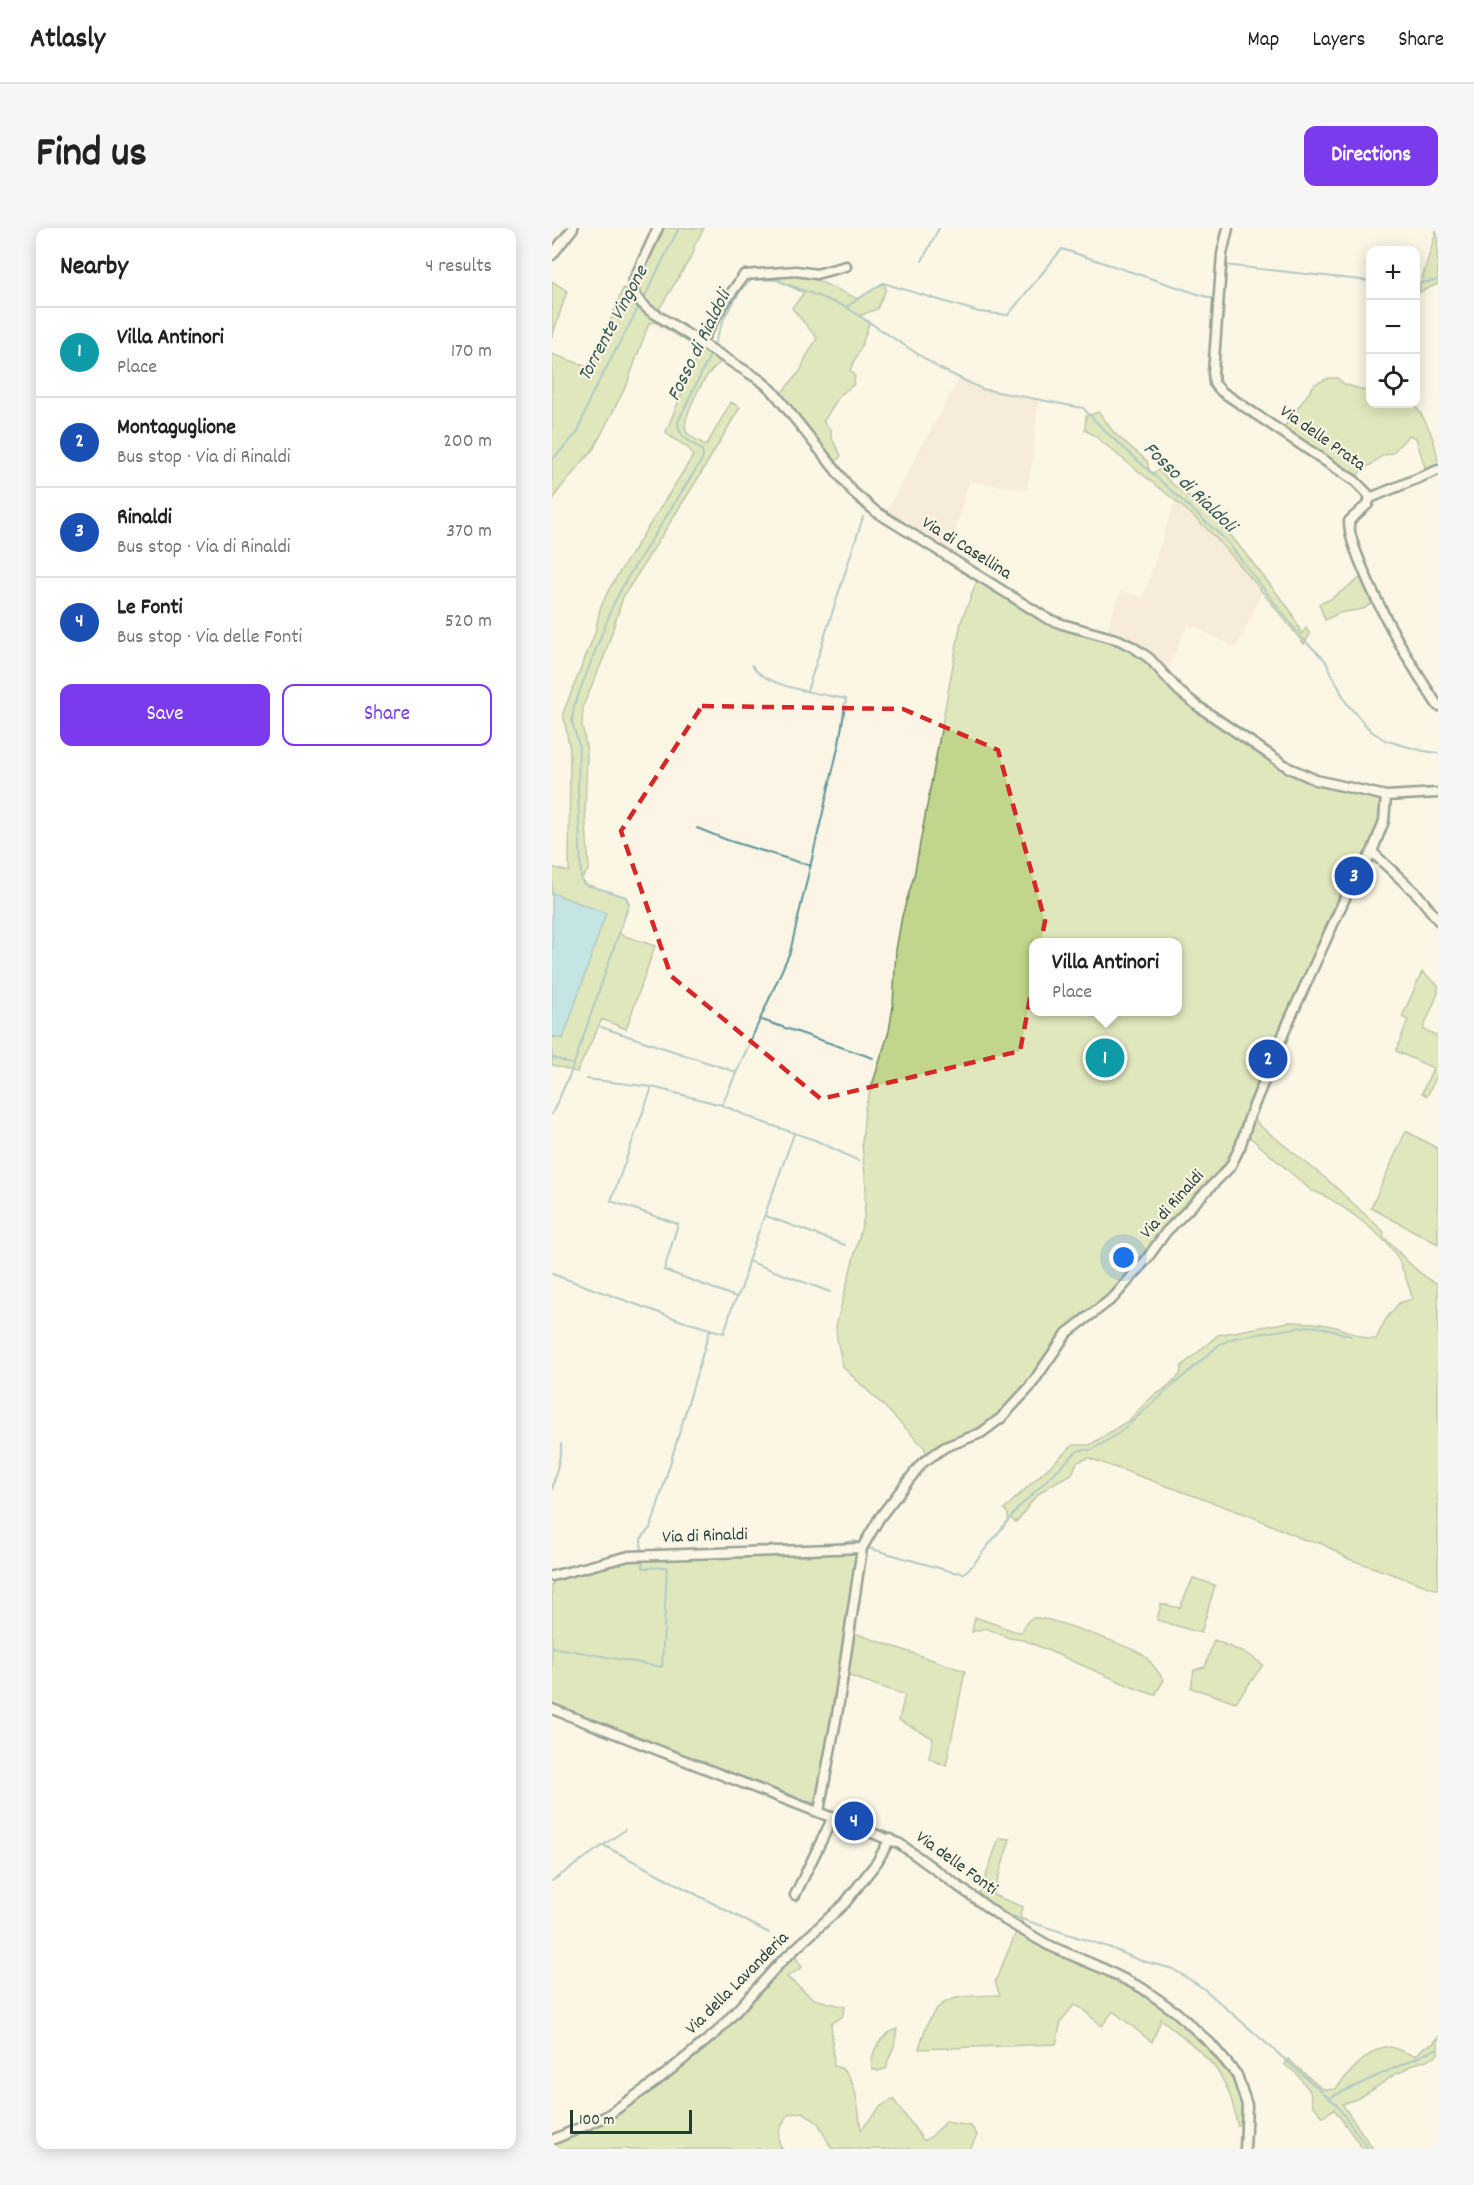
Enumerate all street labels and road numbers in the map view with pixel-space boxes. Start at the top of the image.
street label: Via delle Prata [1274,400,1371,478]
street label: Via di Casellina [916,511,1016,587]
street label: Via di Rinaldi [1135,1165,1211,1245]
street label: Via di Rinaldi [662,1523,748,1551]
street label: Via delle Fonti [910,1826,1002,1902]
street label: Via della Lavanderia [681,1926,796,2041]

